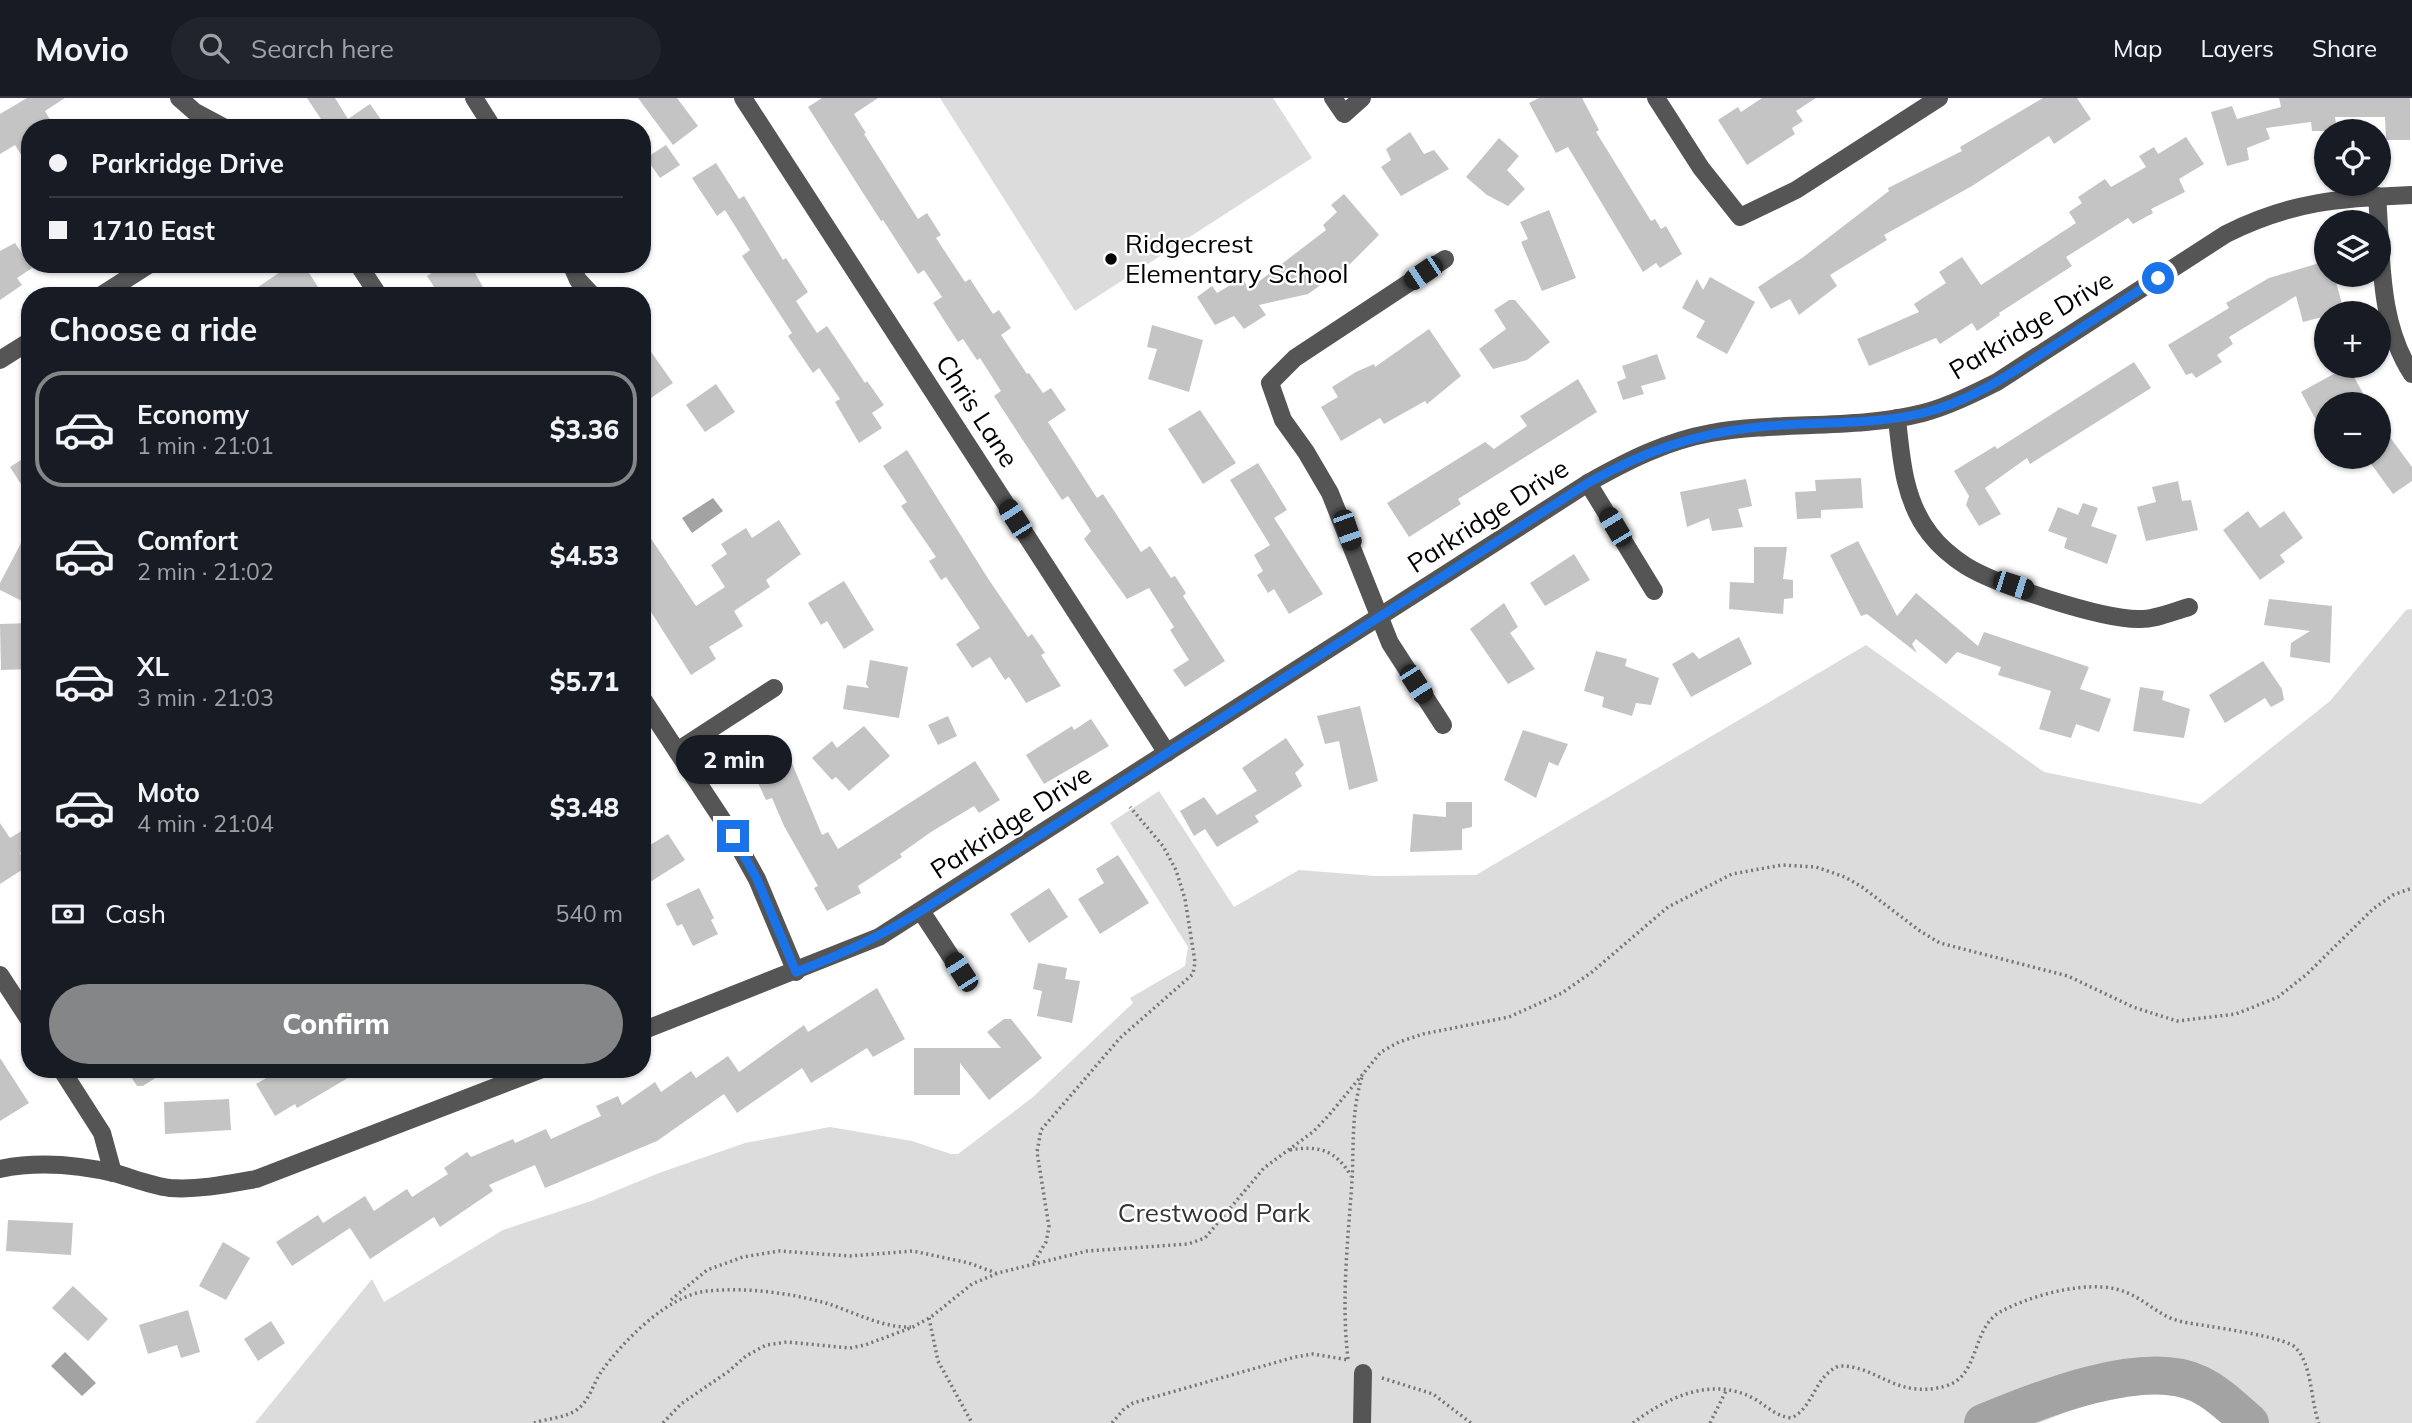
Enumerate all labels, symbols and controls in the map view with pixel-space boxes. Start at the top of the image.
search box [171,17,661,80]
text: Movio [35,28,129,69]
icon: search [195,29,233,67]
text: Search here [251,32,394,65]
text: Map [2113,33,2162,63]
text: Layers [2200,33,2274,63]
text: Share [2312,33,2377,63]
map controls [2314,119,2391,469]
button: locate [2314,119,2391,196]
text: Parkridge Drive [91,147,284,180]
button: layers [2314,210,2391,287]
text: 1710 East [91,214,215,247]
place label: Ridgecrest Elementary School [1125,227,1349,290]
marker: Ridgecrest Elementary School [1103,251,1119,267]
car [1400,253,1447,293]
route start [2142,262,2174,294]
street label: Parkridge Drive [1943,263,2119,386]
button: + [2314,301,2391,378]
text: Choose a ride [49,309,257,349]
street label: Chris Lane [929,348,1026,473]
button: − [2314,392,2391,469]
icon: car [53,398,116,461]
text: Economy [137,398,249,431]
text: $3.36 [550,413,619,446]
text: 1 min · 21:01 [137,431,274,460]
street label: Parkridge Drive [1401,451,1574,580]
car [995,496,1036,542]
car [1596,504,1635,550]
car [1331,507,1364,553]
icon: car [53,524,116,587]
text: Comfort [137,524,238,557]
text: $4.53 [550,539,619,572]
text: 2 min · 21:02 [137,557,274,586]
car [1990,569,2037,601]
icon: car [53,650,116,713]
text: XL [137,650,169,683]
car [1396,661,1437,707]
text: $5.71 [550,665,619,698]
text: 3 min · 21:03 [137,683,274,712]
callout: 2 min [675,734,791,784]
text: 2 min [703,745,765,774]
street label: Parkridge Drive [924,757,1097,886]
icon: car [53,776,116,839]
text: Moto [137,776,200,809]
text: $3.48 [550,791,619,824]
text: 4 min · 21:04 [137,809,274,838]
route end [717,820,749,852]
icon: cash [49,895,87,933]
text: Cash [105,897,166,930]
text: 540 m [555,899,623,928]
car [941,949,982,995]
button: Confirm [49,984,623,1064]
park label: Crestwood Park [1118,1196,1311,1229]

